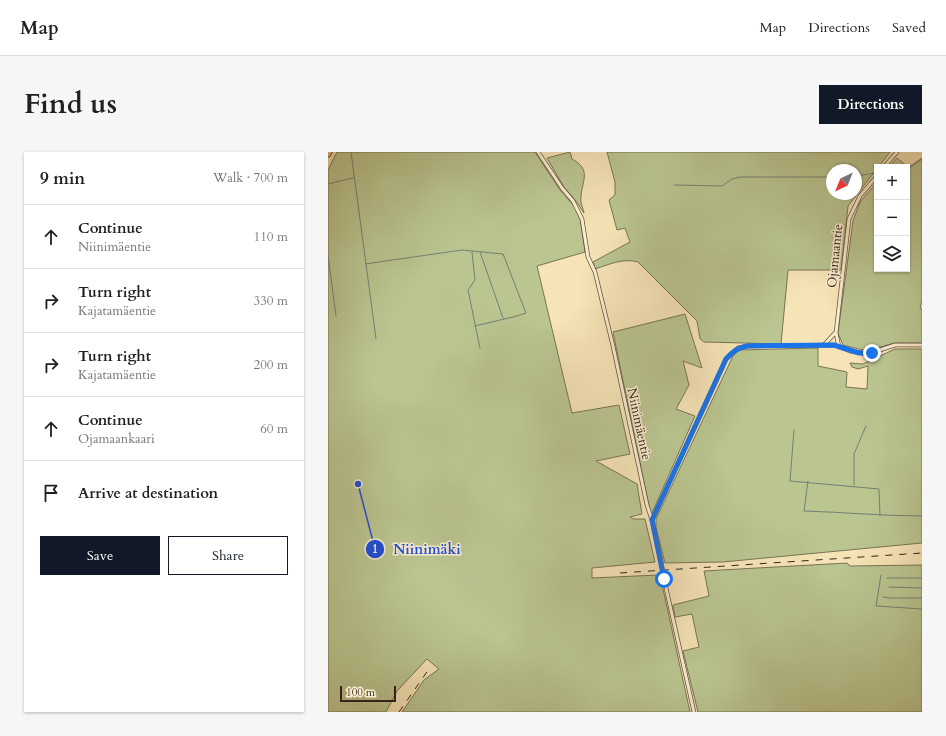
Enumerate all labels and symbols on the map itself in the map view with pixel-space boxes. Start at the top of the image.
north arrow [826,164,862,200]
street label: Ojamaantie [823,223,847,289]
route end [863,344,881,362]
street label: Niinimäentie [623,386,655,462]
callout: Niinimäki [365,536,469,562]
text: Niinimäki [393,540,461,559]
text: 1 [372,541,378,557]
route start [655,570,673,588]
scale bar [340,684,396,703]

